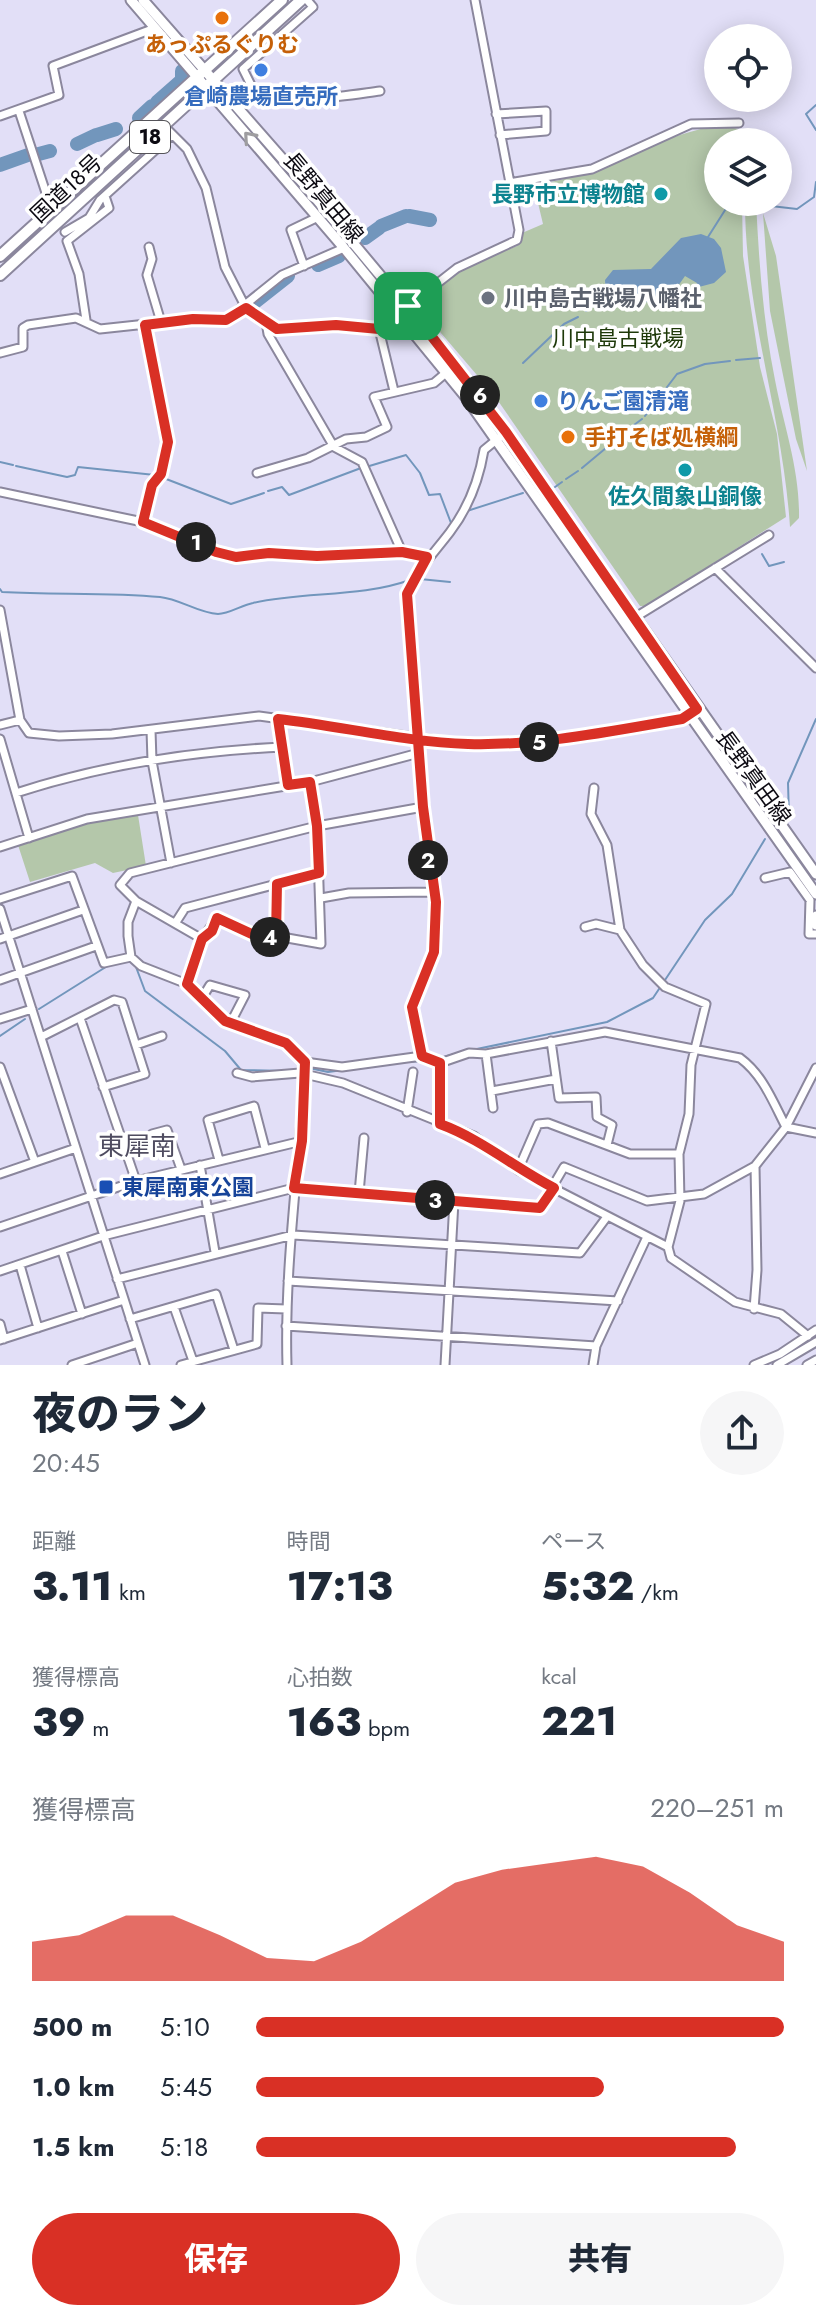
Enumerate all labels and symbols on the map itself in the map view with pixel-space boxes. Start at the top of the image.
marker: あっぷるぐりむ [213,9,231,27]
place label: あっぷるぐりむ [145,28,299,60]
marker: 倉崎農場直売所 [252,61,270,79]
place label: 倉崎農場直売所 [184,80,338,112]
road number: 18 [130,121,170,153]
one-way arrow [245,132,259,147]
street label: 長野真田線 [276,145,372,249]
street label: 国道18号 [23,146,109,230]
place label: 長野市立博物館 [491,178,645,210]
marker: 長野市立博物館 [652,185,670,203]
pin [374,272,442,340]
place label: 川中島古戦場八幡社 [504,282,702,314]
marker: 川中島古戦場八幡社 [479,289,497,307]
park label: 川中島古戦場 [552,322,684,354]
pin: 6 [460,375,500,415]
place label: りんご園清滝 [557,385,689,417]
marker: りんご園清滝 [532,392,550,410]
place label: 手打そば処横綱 [584,421,738,453]
marker: 手打そば処横綱 [559,428,577,446]
marker: 佐久間象山銅像 [676,461,694,479]
place label: 佐久間象山銅像 [608,480,762,512]
pin: 1 [176,522,216,562]
pin: 5 [519,722,559,762]
street label: 長野真田線 [709,723,799,831]
pin: 2 [408,840,448,880]
pin: 4 [250,917,290,957]
district label: 東犀南 [98,1127,176,1165]
place label: 東犀南東公園 [122,1171,254,1203]
marker: 東犀南東公園 [97,1178,115,1196]
pin: 3 [415,1180,455,1220]

